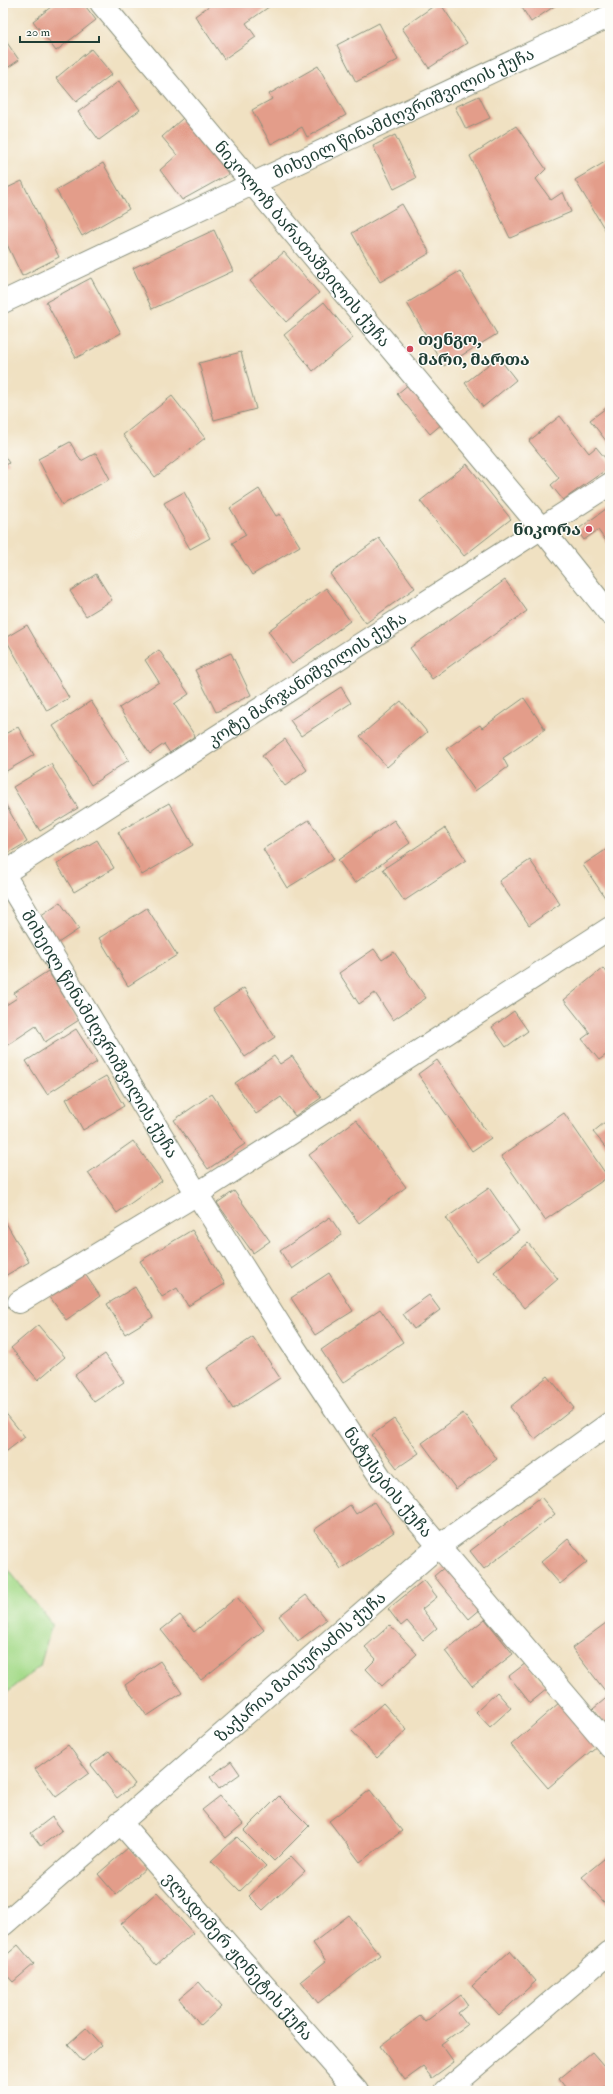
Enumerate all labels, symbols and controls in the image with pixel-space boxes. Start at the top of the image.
scale bar [20,18,99,44]
text: 20 m [26,25,51,40]
street label: მიხეილ წინამძღვრიშვილის ქუჩა [270,43,538,183]
street label: ნიკოლოზ ბარათაშვილის ქუჩა [210,136,395,351]
place label: თენგო, მარი, მართა [418,329,530,370]
marker: თენგო, მარი, მართა [405,344,415,354]
place label: ნიკორა [513,519,581,540]
marker: ნიკორა [584,524,594,534]
street label: კოტე მარჯანიშვილის ქუჩა [203,607,410,751]
street label: მიხეილ წინამძღვრიშვილის ქუჩა [17,906,183,1162]
street label: ნატუსების ქუჩა [339,1423,437,1542]
street label: ზაქარია მაისურაძის ქუჩა [211,1587,390,1746]
street label: ვლადიმერ ჟღნეტის ქუჩა [159,1868,318,2045]

